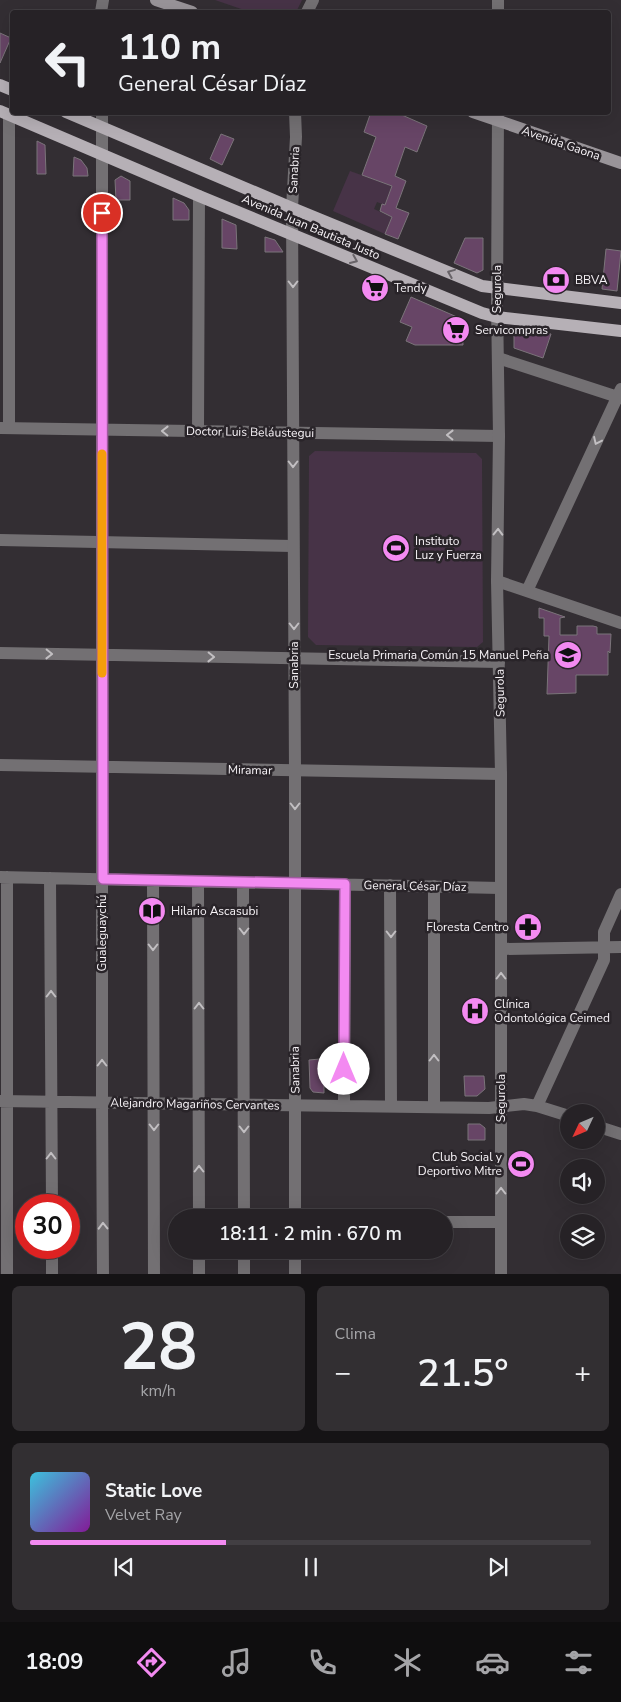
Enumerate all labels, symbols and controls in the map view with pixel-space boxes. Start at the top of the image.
text: 110 m [118,24,221,71]
icon: left [35,30,100,95]
text: General César Díaz [118,69,306,99]
street label: Avenida Gaona [520,122,602,164]
street label: Sanabria [285,146,303,194]
street label: Avenida Juan Bautista Justo [240,191,383,264]
pin [81,192,123,234]
icon: arrive [88,199,116,227]
one-way arrow [349,254,358,265]
street label: Segurola [489,265,505,313]
bank icon: BBVA [541,265,571,295]
one-way arrow [447,269,456,279]
place label: BBVA [575,272,608,288]
supermarket icon: Tendy [360,273,390,303]
one-way arrow [288,280,298,288]
place label: Tendy [394,280,428,296]
supermarket icon: Servicompras [441,315,471,345]
place label: Servicompras [475,322,548,338]
street label: Doctor Luis Beláustegui [186,423,314,441]
one-way arrow [161,425,169,436]
one-way arrow [446,430,454,440]
one-way arrow [593,435,603,444]
one-way arrow [288,460,298,468]
one-way arrow [493,528,503,536]
sports icon: Instituto Luz y Fuerza [381,533,411,563]
place label: Instituto Luz y Fuerza [415,533,482,563]
one-way arrow [289,623,299,631]
school or university icon: Escuela Primaria Común 15 Manuel Peña [553,640,583,670]
street label: Sanabria [286,641,302,689]
place label: Escuela Primaria Común 15 Manuel Peña [328,647,549,663]
one-way arrow [45,649,53,659]
one-way arrow [208,652,215,662]
street label: Segurola [492,669,508,717]
street label: Miramar [228,762,273,778]
one-way arrow [290,803,300,811]
street label: General César Díaz [364,877,467,895]
street label: Gualeguaychú [94,895,110,971]
library icon: Hilario Ascasubi [137,896,167,926]
place label: Hilario Ascasubi [171,903,258,919]
pharmacy icon: Floresta Centro [513,912,543,942]
place label: Floresta Centro [426,919,509,935]
one-way arrow [239,928,249,935]
one-way arrow [385,930,396,938]
one-way arrow [148,944,158,951]
one-way arrow [496,972,506,980]
one-way arrow [46,990,56,998]
hospital icon: Clínica Odontológica Ceimed [460,996,490,1026]
place label: Clínica Odontológica Ceimed [494,996,610,1026]
one-way arrow [193,1002,204,1010]
position arrow [317,1042,369,1094]
street label: Sanabria [287,1046,303,1094]
one-way arrow [429,1053,439,1061]
one-way arrow [97,1059,107,1067]
street label: Segurola [493,1074,509,1122]
street label: Alejandro Magariños Cervantes [110,1095,280,1113]
north arrow [560,1104,605,1149]
map controls [560,1104,605,1259]
one-way arrow [149,1124,159,1131]
one-way arrow [239,1125,249,1133]
place label: Club Social y Deportivo Mitre [418,1149,503,1179]
sports icon: Club Social y Deportivo Mitre [506,1149,536,1179]
one-way arrow [46,1152,56,1160]
button: sound [560,1159,605,1204]
one-way arrow [194,1165,204,1172]
one-way arrow [496,1187,506,1194]
speed limit sign: 30 [15,1194,80,1259]
button: layers [560,1214,605,1259]
text: 18:11 · 2 min · 670 m [219,1221,402,1247]
one-way arrow [98,1222,108,1230]
text: 28 [119,1303,197,1392]
text: Clima [335,1323,376,1345]
text: 21.5° [417,1348,509,1399]
text: − [335,1354,351,1392]
text: + [574,1354,591,1392]
text: km/h [141,1380,176,1402]
text: Static Love [105,1478,202,1504]
text: Velvet Ray [105,1504,182,1526]
icon: previous [110,1553,138,1581]
icon: pause [297,1553,325,1581]
icon: next [484,1553,512,1581]
icon: directions [134,1645,169,1680]
icon: music [219,1645,254,1680]
icon: phone [305,1645,340,1680]
icon: climate [390,1645,425,1680]
icon: car [475,1645,510,1680]
icon: filters [561,1645,596,1680]
text: 18:09 [25,1647,83,1677]

